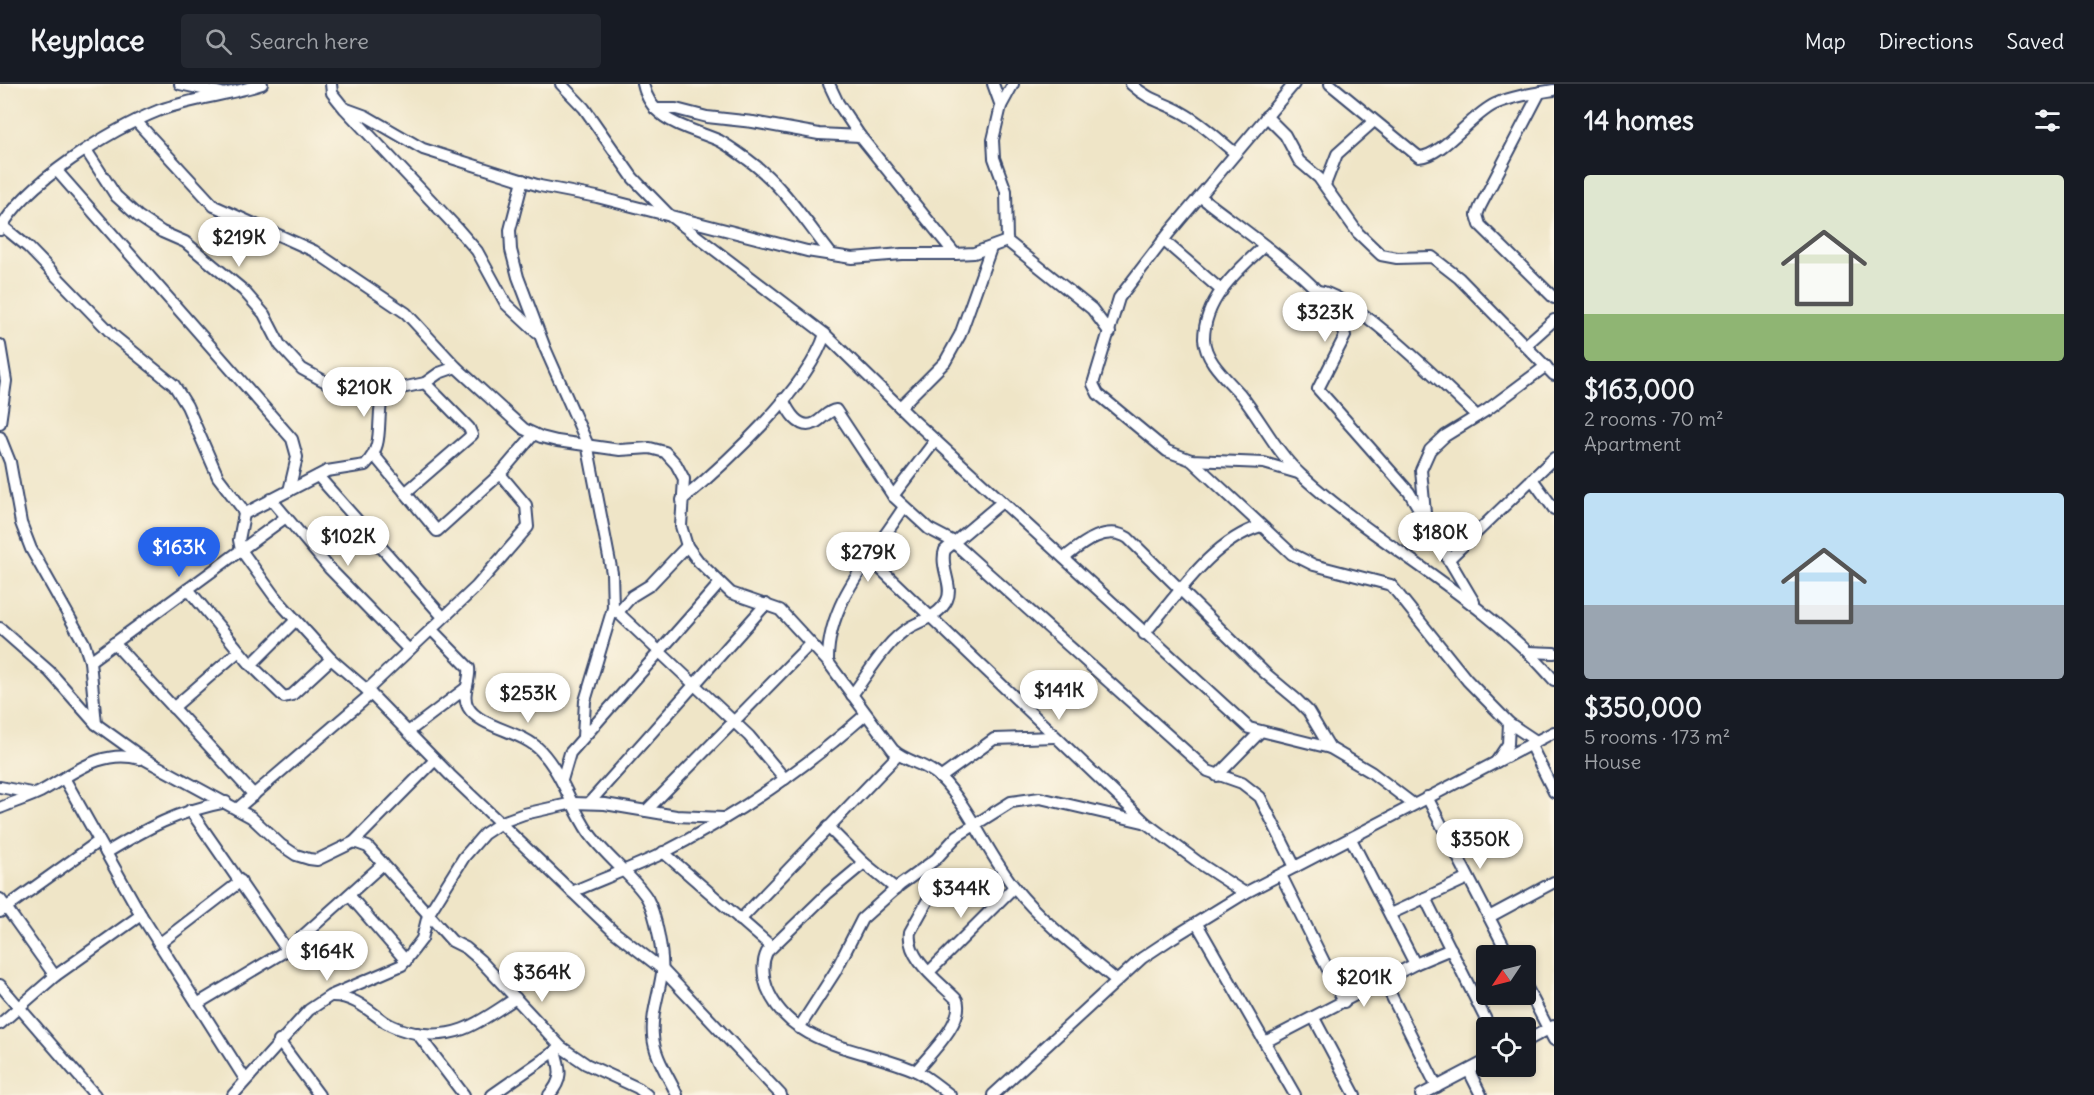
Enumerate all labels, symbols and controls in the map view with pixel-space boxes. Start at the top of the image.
search box [181,14,601,68]
text: Keyplace [30,23,145,59]
icon: search [202,25,235,58]
text: Search here [250,27,369,55]
text: Map [1805,28,1846,55]
text: Directions [1879,28,1973,55]
text: Saved [2006,28,2064,55]
text: 14 homes [1584,104,1694,137]
icon: filters [2031,104,2064,137]
icon: home [1770,214,1878,322]
pin: $219K [197,217,281,268]
text: $219K [212,224,266,249]
pin: $323K [1283,292,1367,343]
text: $323K [1296,299,1354,324]
pin: $210K [322,367,406,418]
text: $163,000 [1584,373,1695,406]
text: $210K [336,374,392,399]
text: 2 rooms · 70 m² [1584,406,1724,431]
text: Apartment [1584,431,1681,456]
pin: $180K [1398,512,1482,563]
pin: $102K [306,516,390,567]
text: $180K [1412,519,1468,544]
text: $102K [320,523,376,548]
pin: $163K [137,527,221,578]
pin: $279K [826,532,910,583]
icon: home [1770,532,1878,640]
text: $163K [152,534,206,559]
text: $279K [840,539,896,564]
pin: $141K [1017,670,1101,721]
pin: $253K [486,673,570,724]
text: $141K [1034,677,1084,702]
text: $253K [499,680,557,705]
text: $350,000 [1584,691,1702,724]
text: 5 rooms · 173 m² [1584,724,1730,749]
text: House [1584,749,1641,774]
pin: $350K [1438,819,1522,870]
text: $350K [1450,826,1510,851]
pin: $344K [919,868,1003,919]
text: $344K [932,875,990,900]
pin: $164K [285,931,369,982]
text: $164K [300,938,354,963]
north arrow [1476,945,1536,1005]
map controls [1476,945,1536,1077]
pin: $364K [500,952,584,1003]
pin: $201K [1322,957,1406,1008]
text: $364K [513,959,571,984]
text: $201K [1336,964,1392,989]
button: locate [1476,1017,1536,1077]

